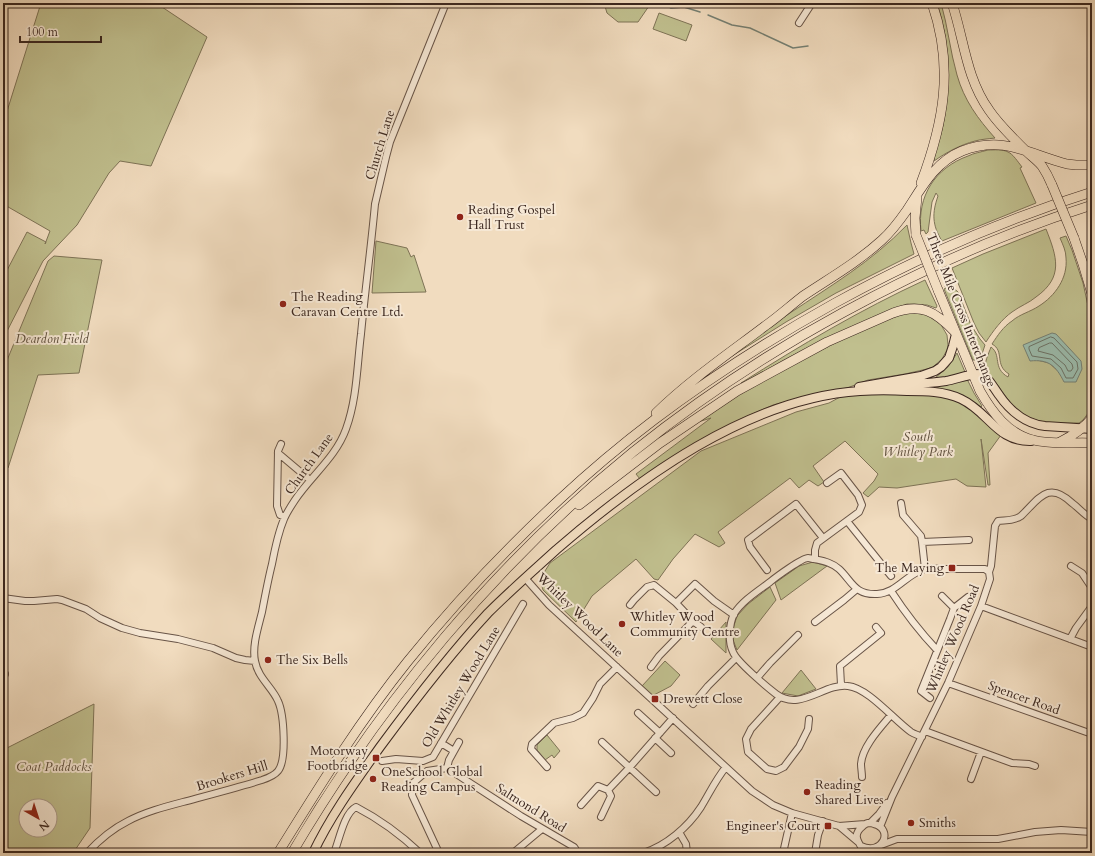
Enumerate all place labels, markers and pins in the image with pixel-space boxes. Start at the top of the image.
place label: Reading Gospel Hall Trust [468,201,556,234]
marker: Reading Gospel Hall Trust [455,212,465,222]
place label: The Reading Caravan Centre Ltd. [291,288,404,321]
marker: The Reading Caravan Centre Ltd. [278,299,288,309]
place label: The Maying [875,559,945,577]
marker: The Maying [947,563,957,573]
place label: Whitley Wood Community Centre [629,608,740,641]
marker: Whitley Wood Community Centre [617,619,627,629]
place label: The Six Bells [276,651,348,669]
marker: The Six Bells [263,655,273,665]
place label: Drewett Close [663,690,743,708]
marker: Drewett Close [650,694,660,704]
place label: Motorway Footbridge [307,742,368,775]
marker: Motorway Footbridge [371,753,381,763]
place label: OneSchool Global Reading Campus [381,763,483,796]
marker: OneSchool Global Reading Campus [368,774,378,784]
place label: Reading Shared Lives [815,776,884,809]
marker: Reading Shared Lives [802,787,812,797]
place label: Smiths [919,814,956,832]
place label: Engineer's Court [726,817,820,835]
marker: Smiths [906,818,916,828]
marker: Engineer's Court [823,821,833,831]

